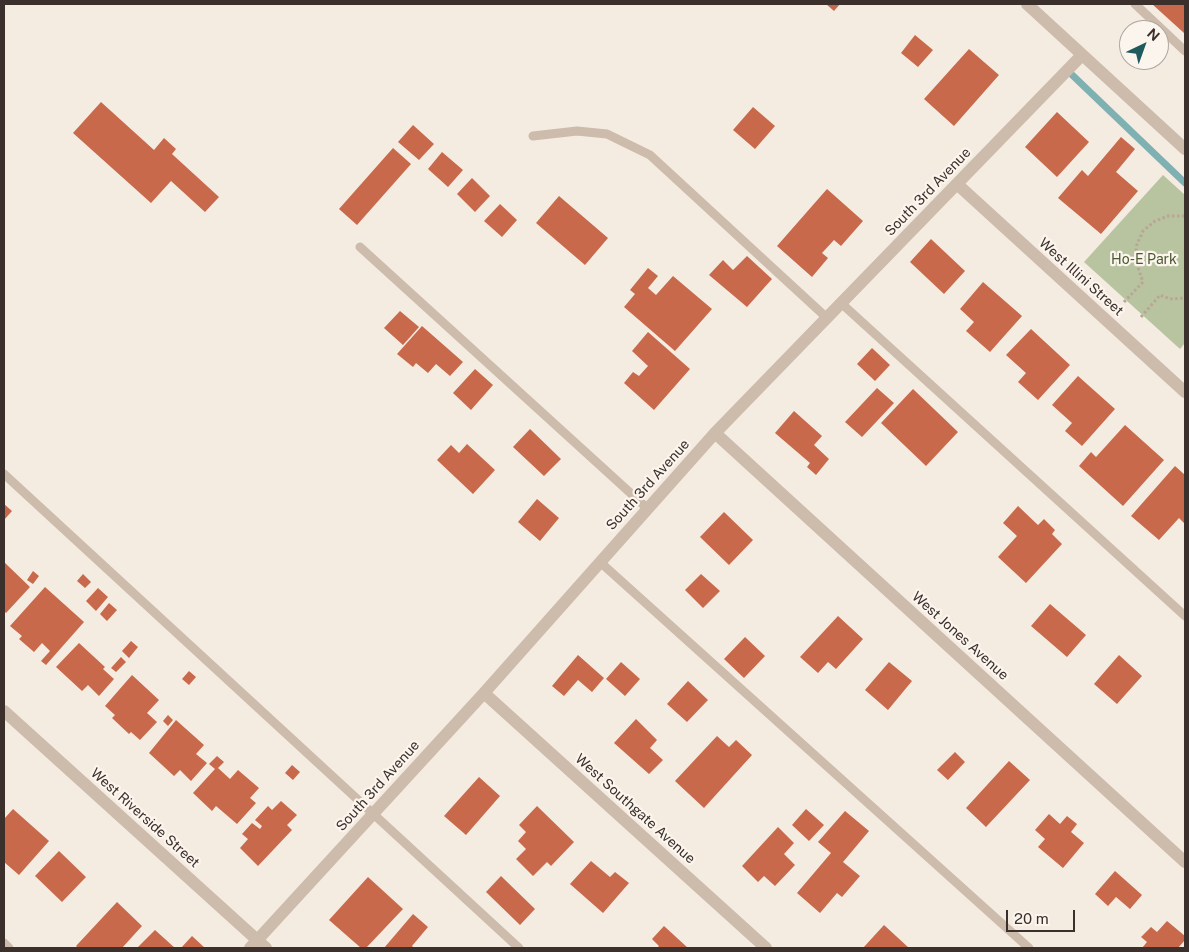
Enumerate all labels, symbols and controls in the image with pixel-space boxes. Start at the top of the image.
north arrow [1119,20,1169,70]
text: N [1144,25,1163,44]
street label: South 3rd Avenue [882,144,974,240]
street label: West Illini Street [1035,235,1127,319]
park label: Ho-E Park [1111,252,1177,268]
street label: South 3rd Avenue [603,436,693,534]
street label: West Jones Avenue [908,588,1012,684]
street label: South 3rd Avenue [333,737,423,835]
street label: West Southgate Avenue [571,751,699,867]
street label: West Riverside Street [87,765,203,871]
scale bar [1009,900,1078,932]
text: 20 m [1014,910,1049,927]

